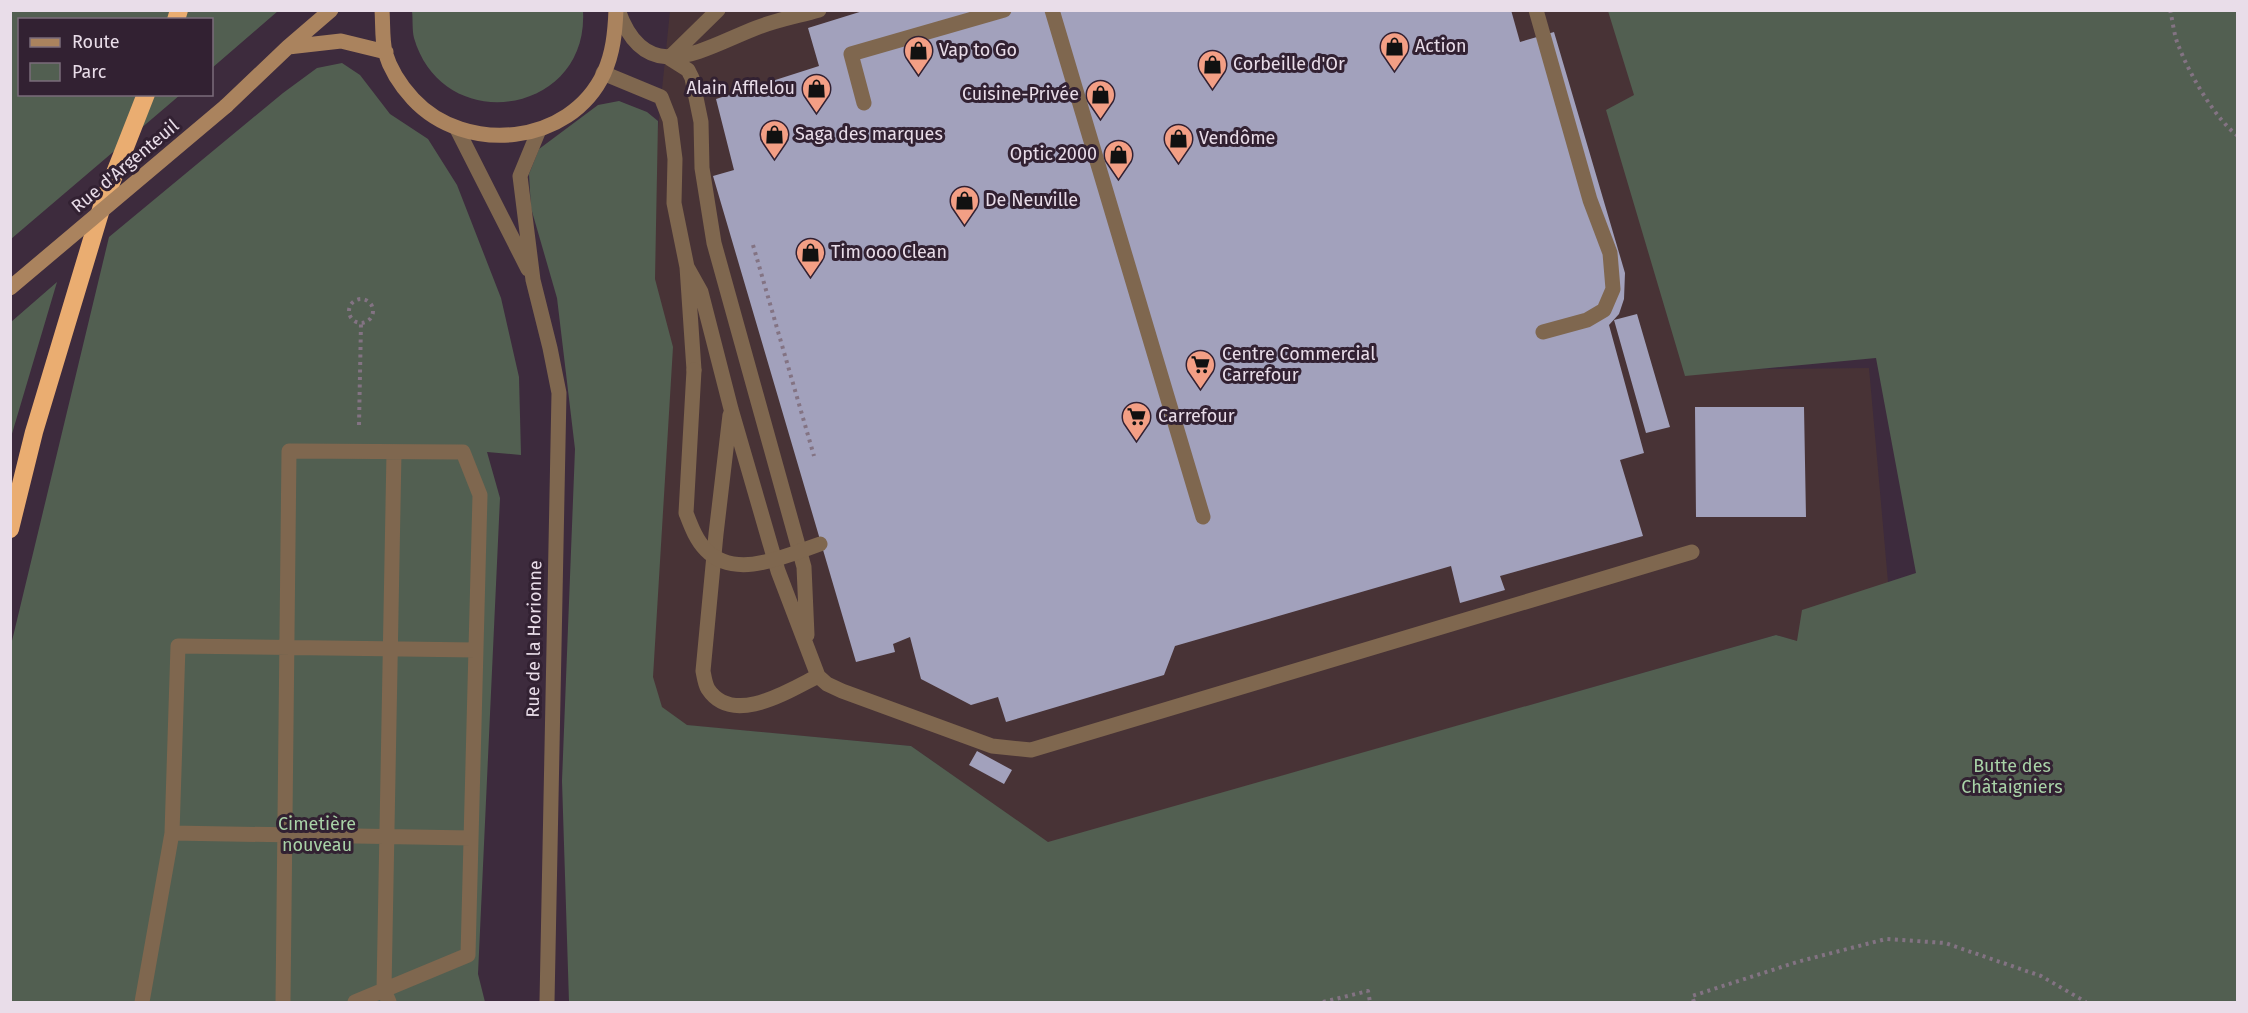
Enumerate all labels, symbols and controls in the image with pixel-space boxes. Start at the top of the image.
legend [18,18,213,96]
shop icon: Action [1378,30,1410,72]
text: Route [72,31,120,53]
shop icon: Vap to Go [902,34,934,76]
place label: Action [1415,35,1467,57]
place label: Vap to Go [939,39,1017,61]
shop icon: Corbeille d'Or [1196,48,1228,90]
place label: Corbeille d'Or [1233,53,1345,75]
text: Parc [72,61,107,83]
shop icon: Alain Afflelou [800,72,832,114]
place label: Alain Afflelou [686,77,795,99]
shop icon: Cuisine-Privée [1084,78,1116,120]
place label: Cuisine-Privée [962,83,1079,105]
street label: Rue d'Argenteuil [67,115,183,217]
shop icon: Saga des marques [758,118,790,160]
shop icon: Vendôme [1162,122,1194,164]
place label: Saga des marques [795,123,943,145]
place label: Vendôme [1199,127,1275,149]
shop icon: Optic 2000 [1102,138,1134,180]
place label: Optic 2000 [1010,143,1097,165]
shop icon: De Neuville [948,184,980,226]
place label: De Neuville [985,189,1078,211]
shop icon: Tim ooo Clean [794,236,826,278]
place label: Tim ooo Clean [831,241,947,263]
place label: Centre Commercial Carrefour [1222,343,1375,386]
supermarket icon: Centre Commercial Carrefour [1185,348,1217,390]
supermarket icon: Carrefour [1121,400,1153,442]
place label: Carrefour [1158,405,1235,427]
street label: Rue de la Horionne [522,560,546,718]
park label: Butte des Châtaigniers [1961,755,2063,798]
park label: Cimetière nouveau [278,813,356,856]

